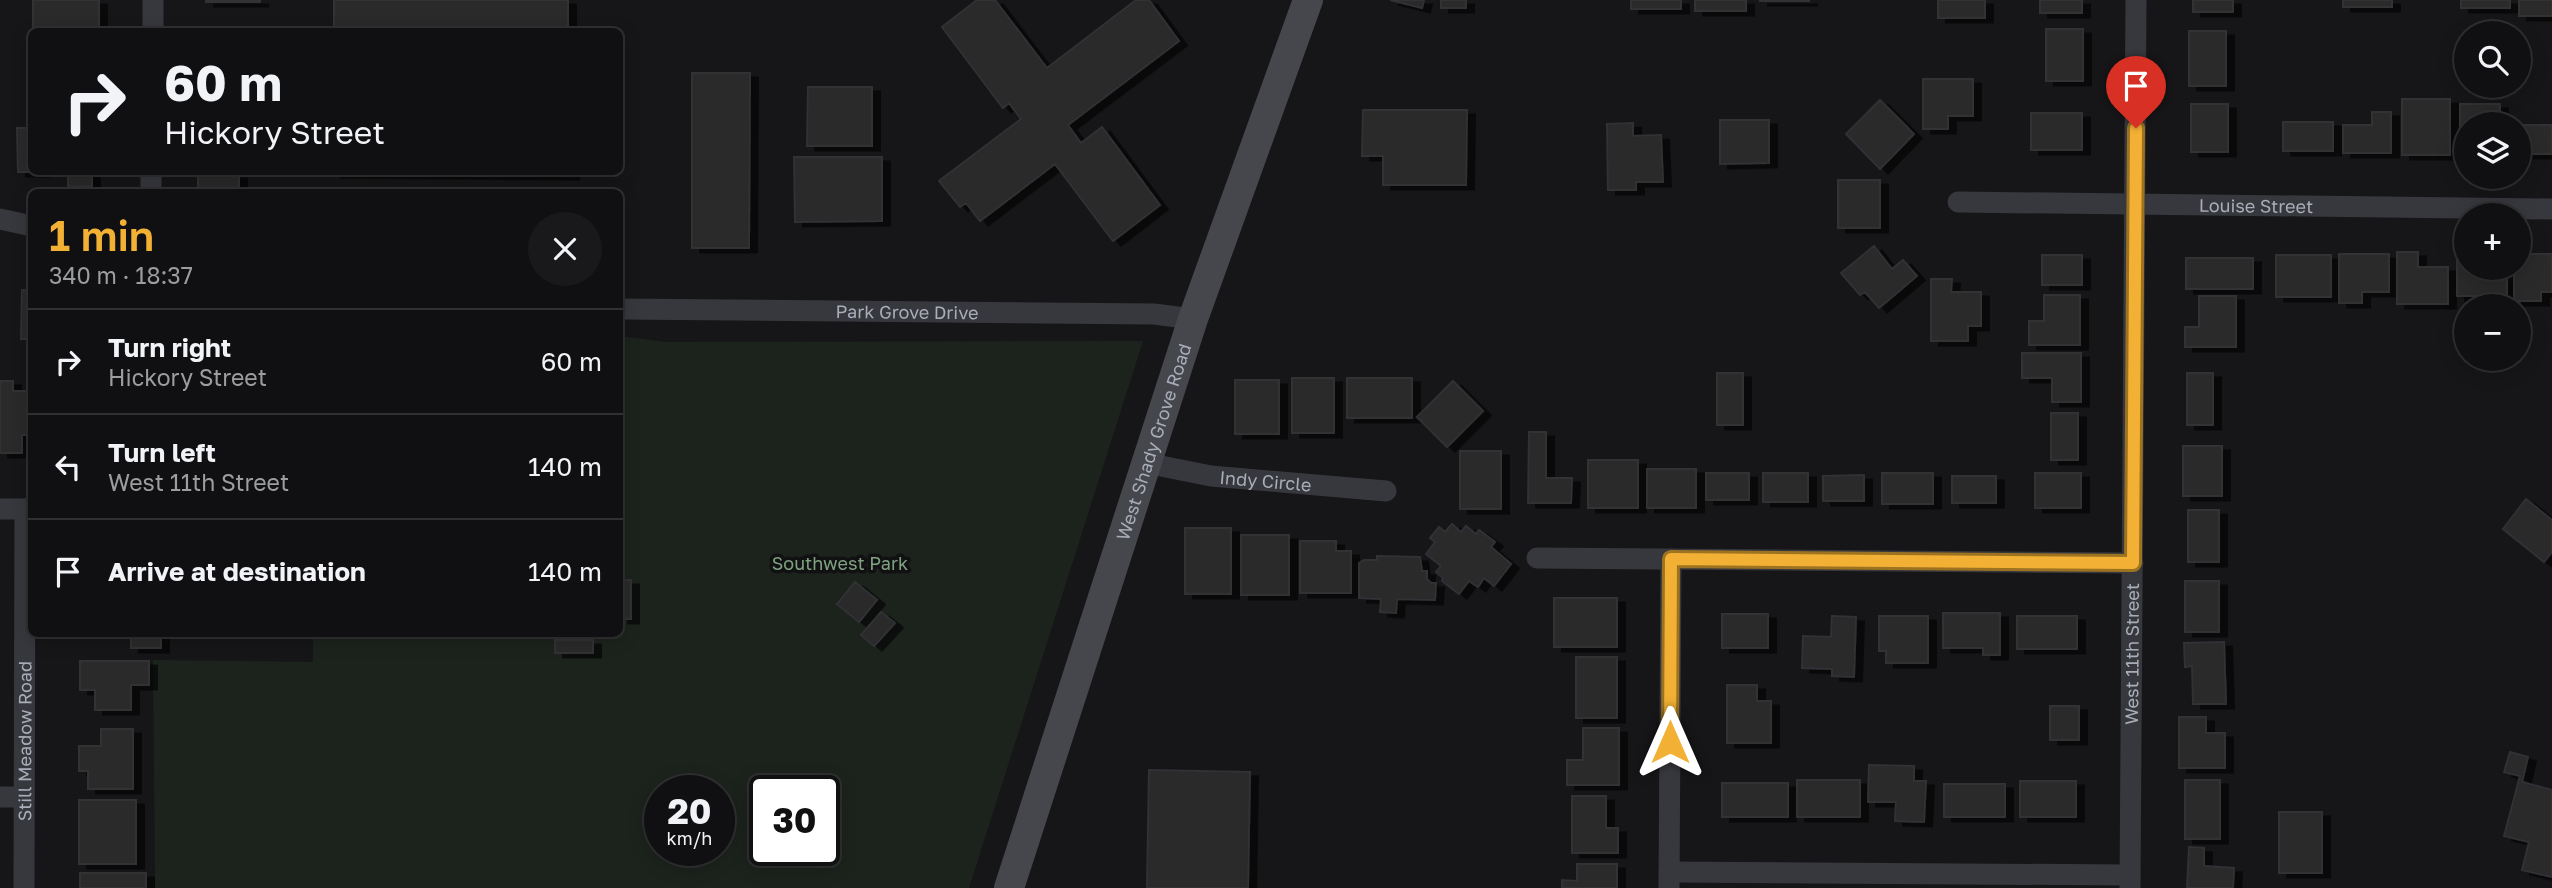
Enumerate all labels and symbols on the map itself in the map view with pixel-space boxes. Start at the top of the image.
pin [2106,56,2166,128]
street label: Louise Street [2199,194,2313,217]
street label: Park Grove Drive [835,300,979,323]
street label: West Shady Grove Road [1111,341,1195,543]
street label: Indy Circle [1219,466,1312,496]
park label: Southwest Park [772,552,908,574]
street label: West 11th Street [2120,583,2143,725]
street label: Still Meadow Road [13,661,36,821]
position arrow [1633,705,1707,779]
speed limit sign: 30 [749,775,840,866]

